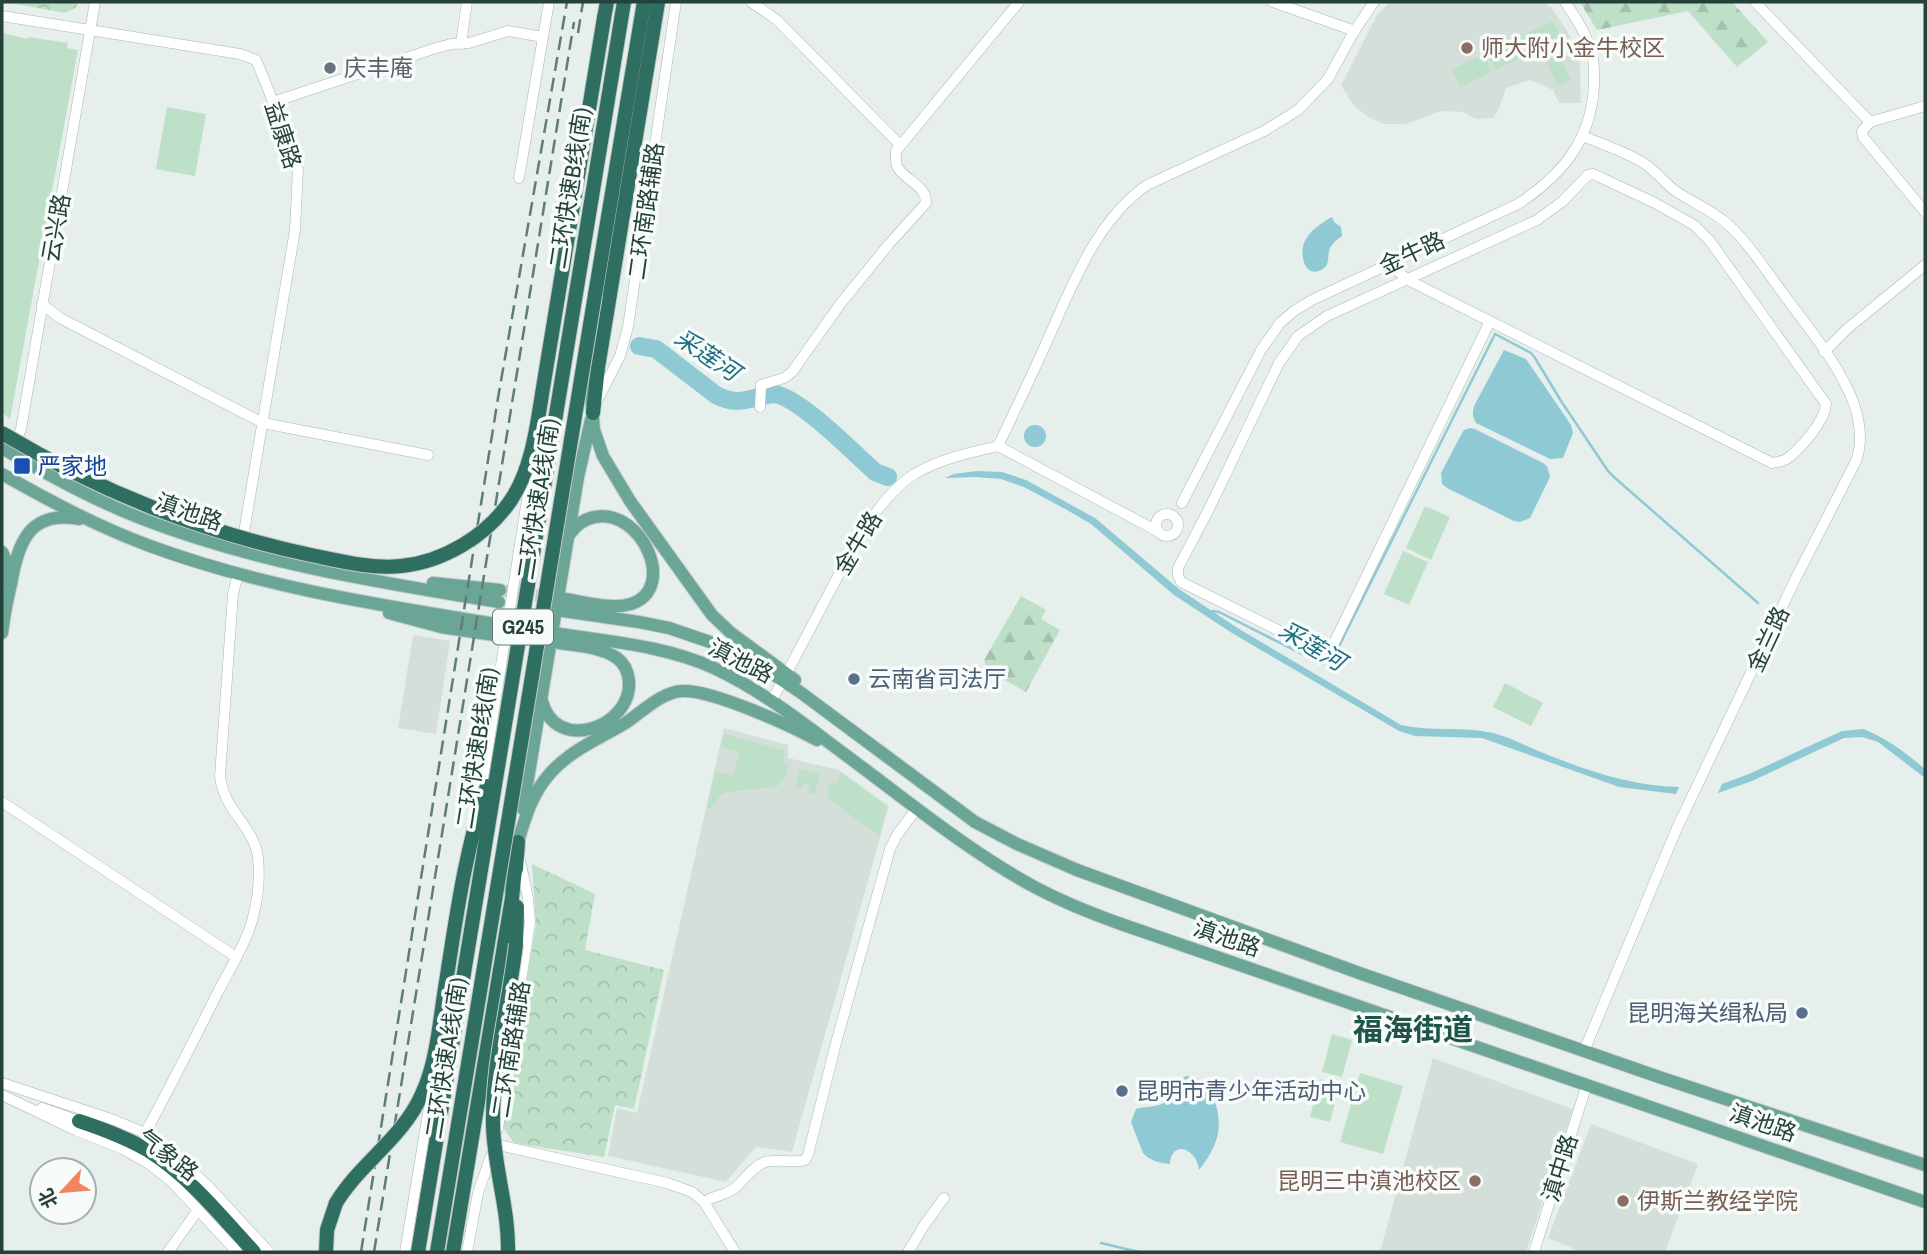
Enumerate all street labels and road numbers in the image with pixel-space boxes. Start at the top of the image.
street label: 益康路 [258,97,309,172]
street label: 二环快速B线(南) [541,105,598,271]
street label: 二环南路辅路 [621,140,670,281]
street label: 云兴路 [34,191,77,265]
street label: 金牛路 [1374,224,1450,281]
street label: 二环快速A线(南) [509,416,566,582]
street label: 滇池路 [151,486,227,537]
street label: 金牛路 [827,505,889,580]
street label: 金兰路 [1739,601,1796,677]
road number: G245 [493,610,553,644]
street label: 滇池路 [703,631,779,690]
street label: 二环快速B线(南) [448,665,505,831]
street label: 滇池路 [1189,912,1265,963]
street label: 二环快速A线(南) [417,975,474,1141]
street label: 二环南路辅路 [484,978,537,1119]
street label: 滇池路 [1725,1097,1801,1148]
street label: 气象路 [131,1121,205,1188]
street label: 滇中路 [1535,1130,1584,1205]

